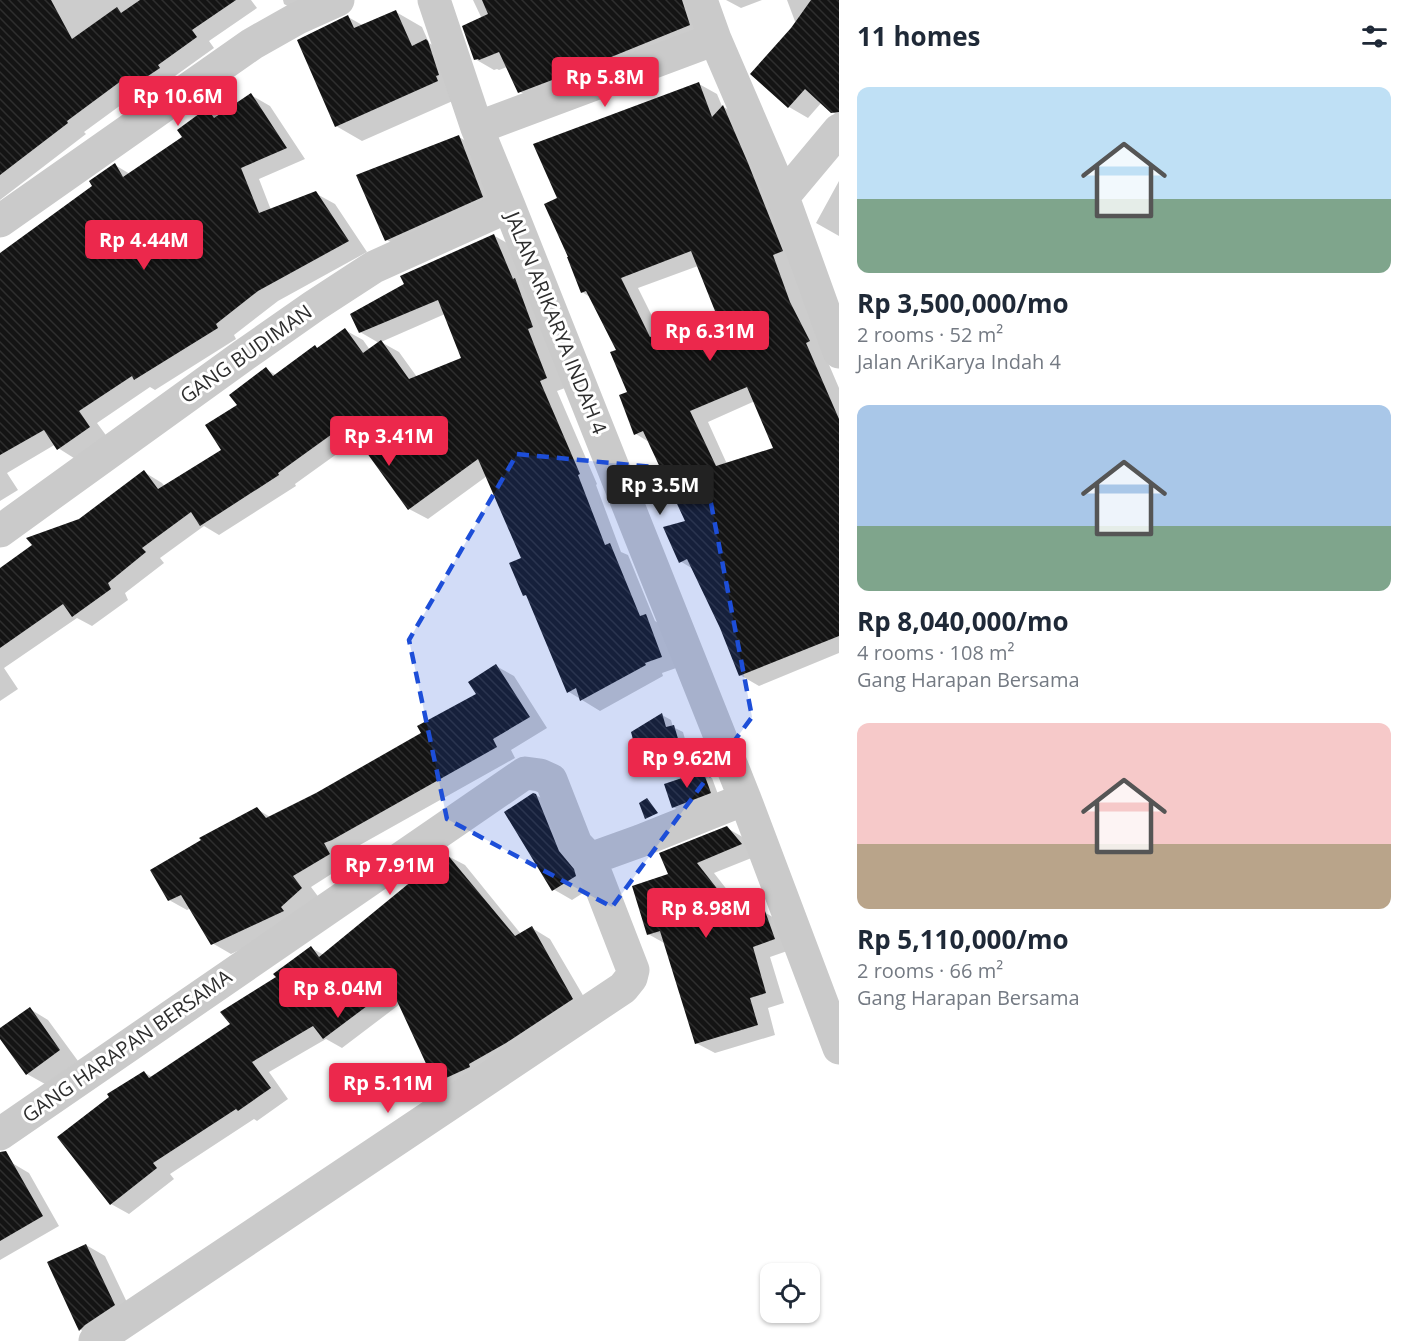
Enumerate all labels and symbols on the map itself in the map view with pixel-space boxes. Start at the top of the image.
pin: Rp 5.8M [550,57,660,108]
pin: Rp 10.6M [116,76,240,127]
street label: JALAN ARIKARYA INDAH 4 [499,206,614,438]
pin: Rp 4.44M [82,220,206,271]
street label: GANG BUDIMAN [174,298,317,409]
pin: Rp 6.31M [648,311,772,362]
pin: Rp 3.41M [327,416,451,467]
pin: Rp 3.5M [605,465,715,516]
pin: Rp 9.62M [625,738,749,789]
pin: Rp 7.91M [328,845,452,896]
pin: Rp 8.98M [644,888,768,939]
street label: GANG HARAPAN BERSAMA [17,963,237,1128]
pin: Rp 8.04M [276,968,400,1019]
pin: Rp 5.11M [326,1063,450,1114]

